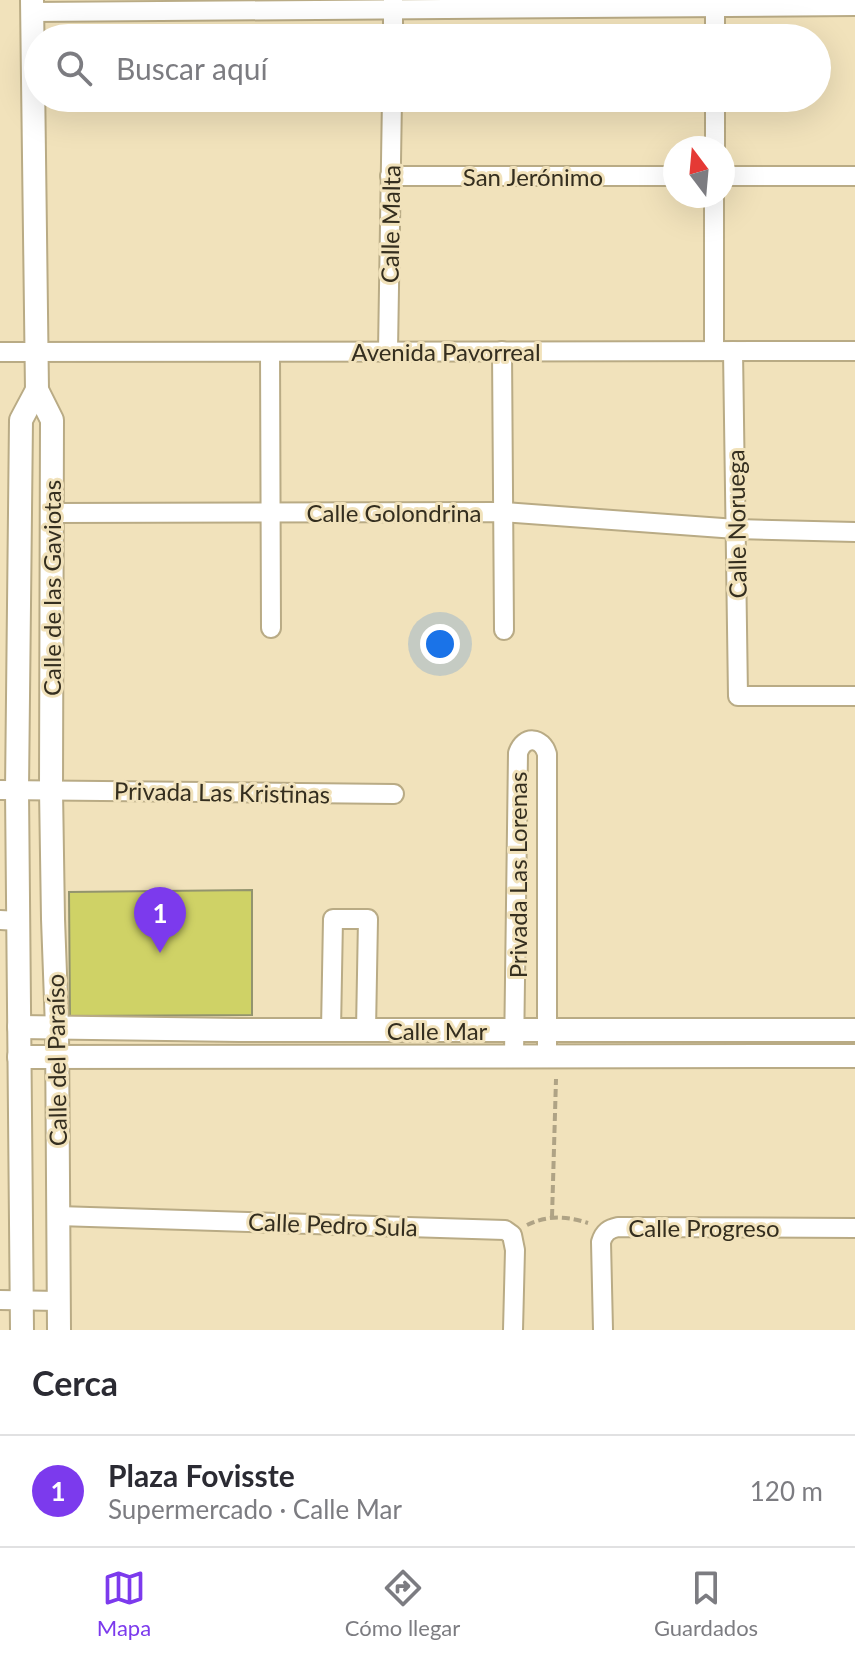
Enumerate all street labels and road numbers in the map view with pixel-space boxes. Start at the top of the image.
street label: San Jerónimo [463,162,603,191]
street label: Calle Malta [374,165,406,283]
street label: Avenida Pavorreal [351,337,541,366]
street label: Calle Noruega [720,449,752,599]
street label: Calle de las Gaviotas [37,480,66,696]
street label: Calle Golondrina [306,498,482,527]
street label: Privada Las Lorenas [503,772,532,978]
street label: Privada Las Kristinas [114,776,330,808]
street label: Calle del Paraíso [40,974,72,1146]
street label: Calle Mar [387,1016,488,1045]
street label: Calle Pedro Sula [248,1207,418,1241]
street label: Calle Progreso [628,1213,780,1242]

